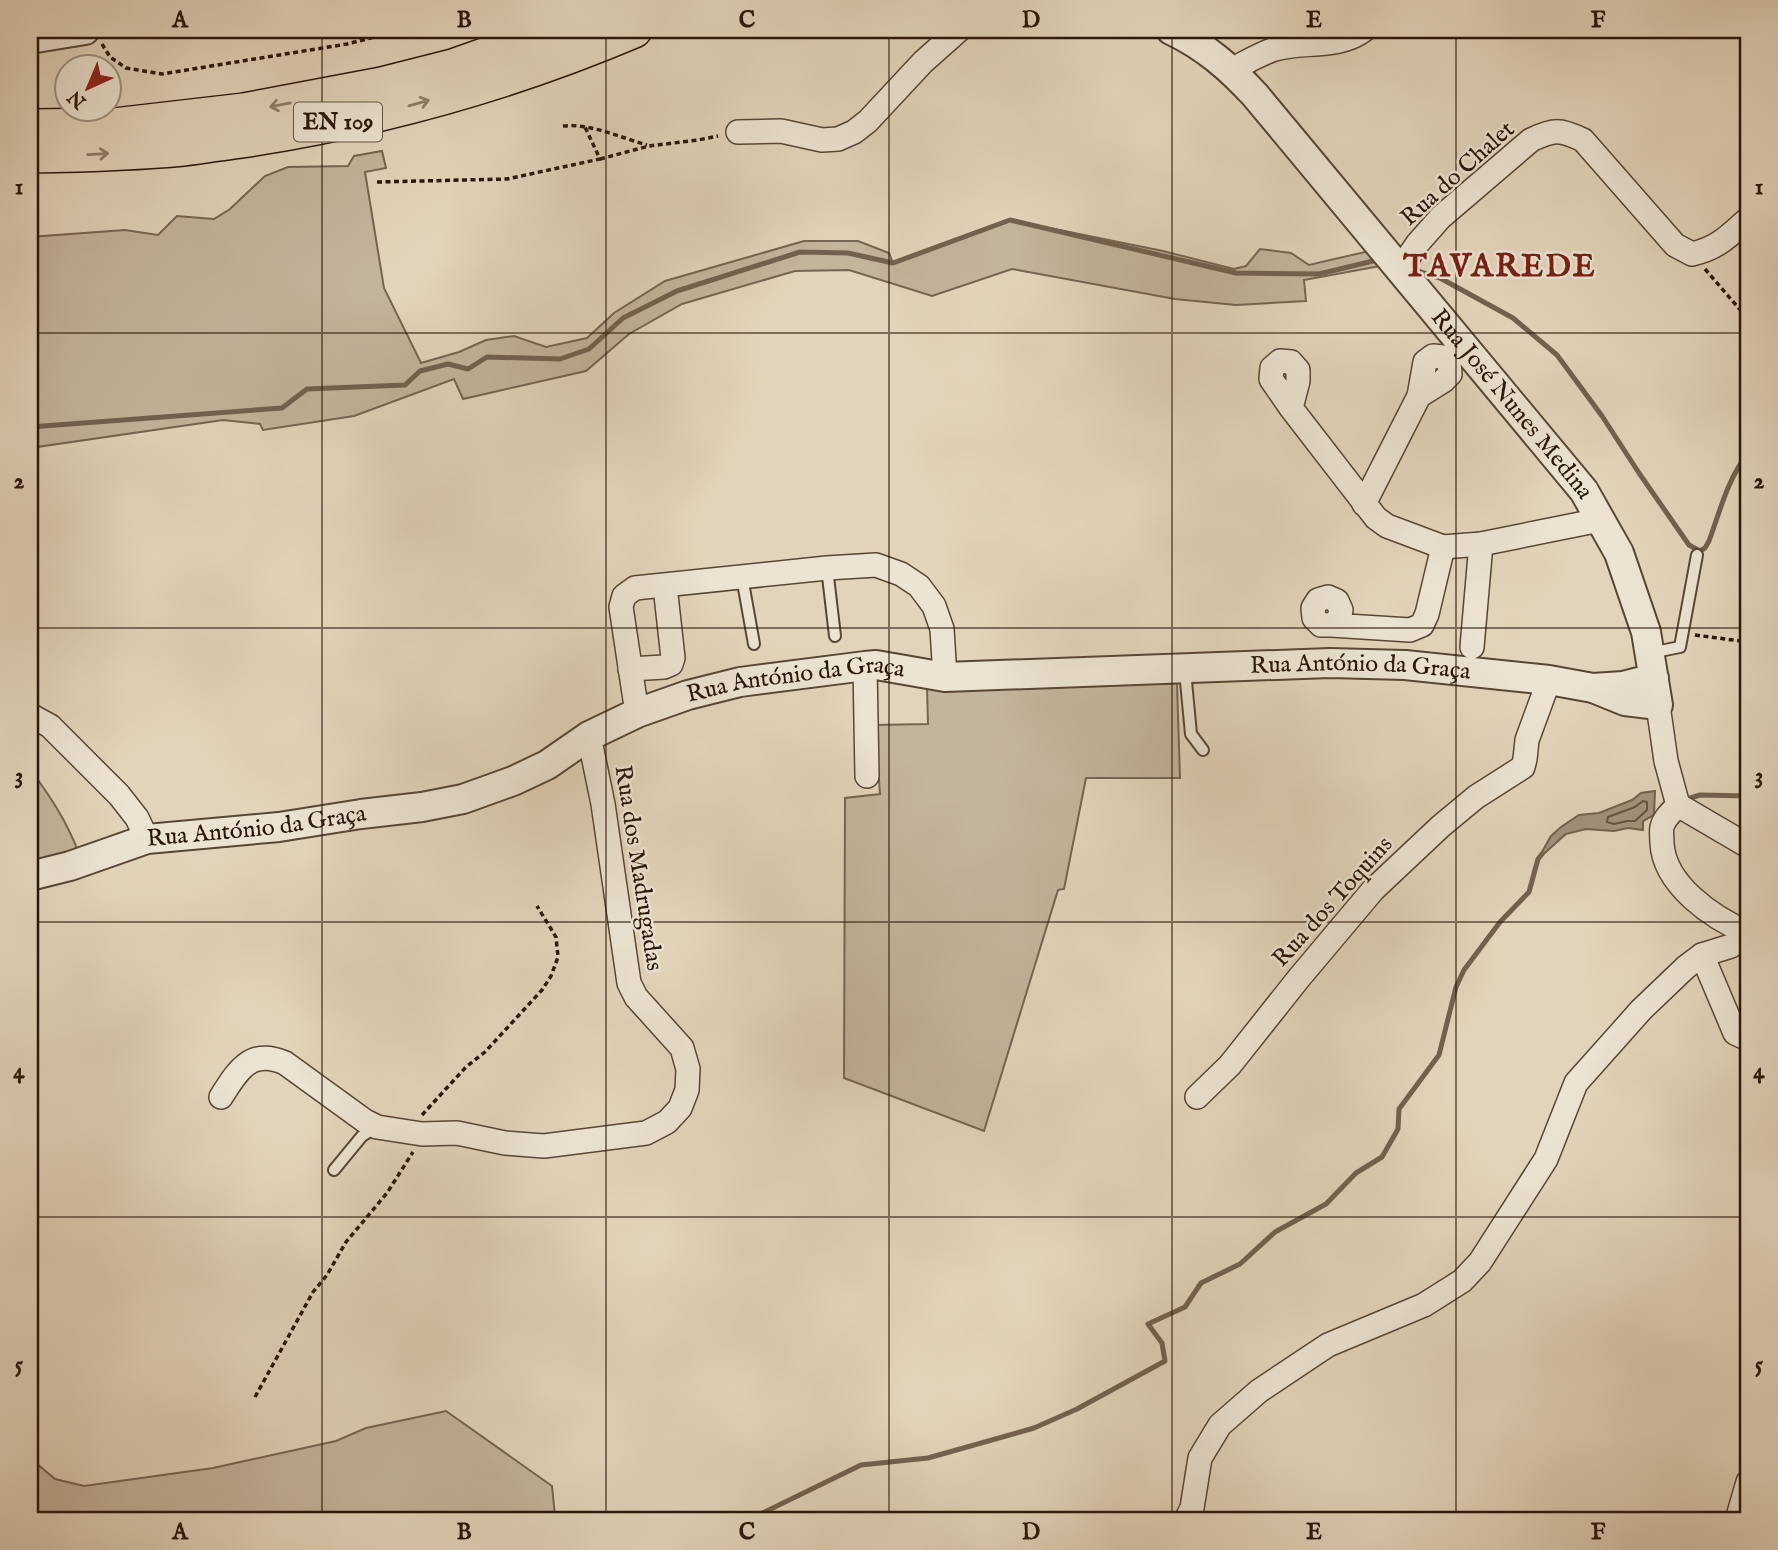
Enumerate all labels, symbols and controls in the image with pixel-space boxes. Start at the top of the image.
text: A [171,6,189,35]
text: B [456,6,472,35]
text: C [739,6,756,35]
text: D [1022,6,1040,35]
text: E [1306,6,1322,35]
text: F [1591,6,1606,35]
north arrow [52,52,122,122]
text: N [63,84,93,114]
one-way arrow [407,95,429,108]
one-way arrow [269,98,292,112]
road number: EN 109 [294,102,382,141]
street label: Rua do Chalet [1394,115,1522,233]
one-way arrow [86,147,109,160]
text: 1 [15,173,23,202]
text: 1 [1755,173,1763,202]
district label: TAVAREDE [1402,247,1597,288]
street label: Rua José Nunes Medina [1424,303,1601,505]
text: 2 [14,467,25,496]
text: 2 [1754,467,1765,496]
street label: Rua António da Graça [1249,647,1473,687]
street label: Rua António da Graça [683,649,908,710]
text: 3 [15,762,23,791]
text: 3 [1755,762,1763,791]
street label: Rua dos Madrugadas [606,763,670,973]
street label: Rua António da Graça [145,798,369,854]
street label: Rua dos Toquins [1266,830,1400,974]
text: 4 [13,1057,25,1086]
text: 4 [1753,1057,1765,1086]
text: 5 [15,1351,24,1380]
text: 5 [1755,1351,1764,1380]
text: A [171,1518,189,1547]
text: B [456,1518,472,1547]
text: C [739,1518,756,1547]
text: D [1022,1518,1040,1547]
text: E [1306,1518,1322,1547]
text: F [1591,1518,1606,1547]

